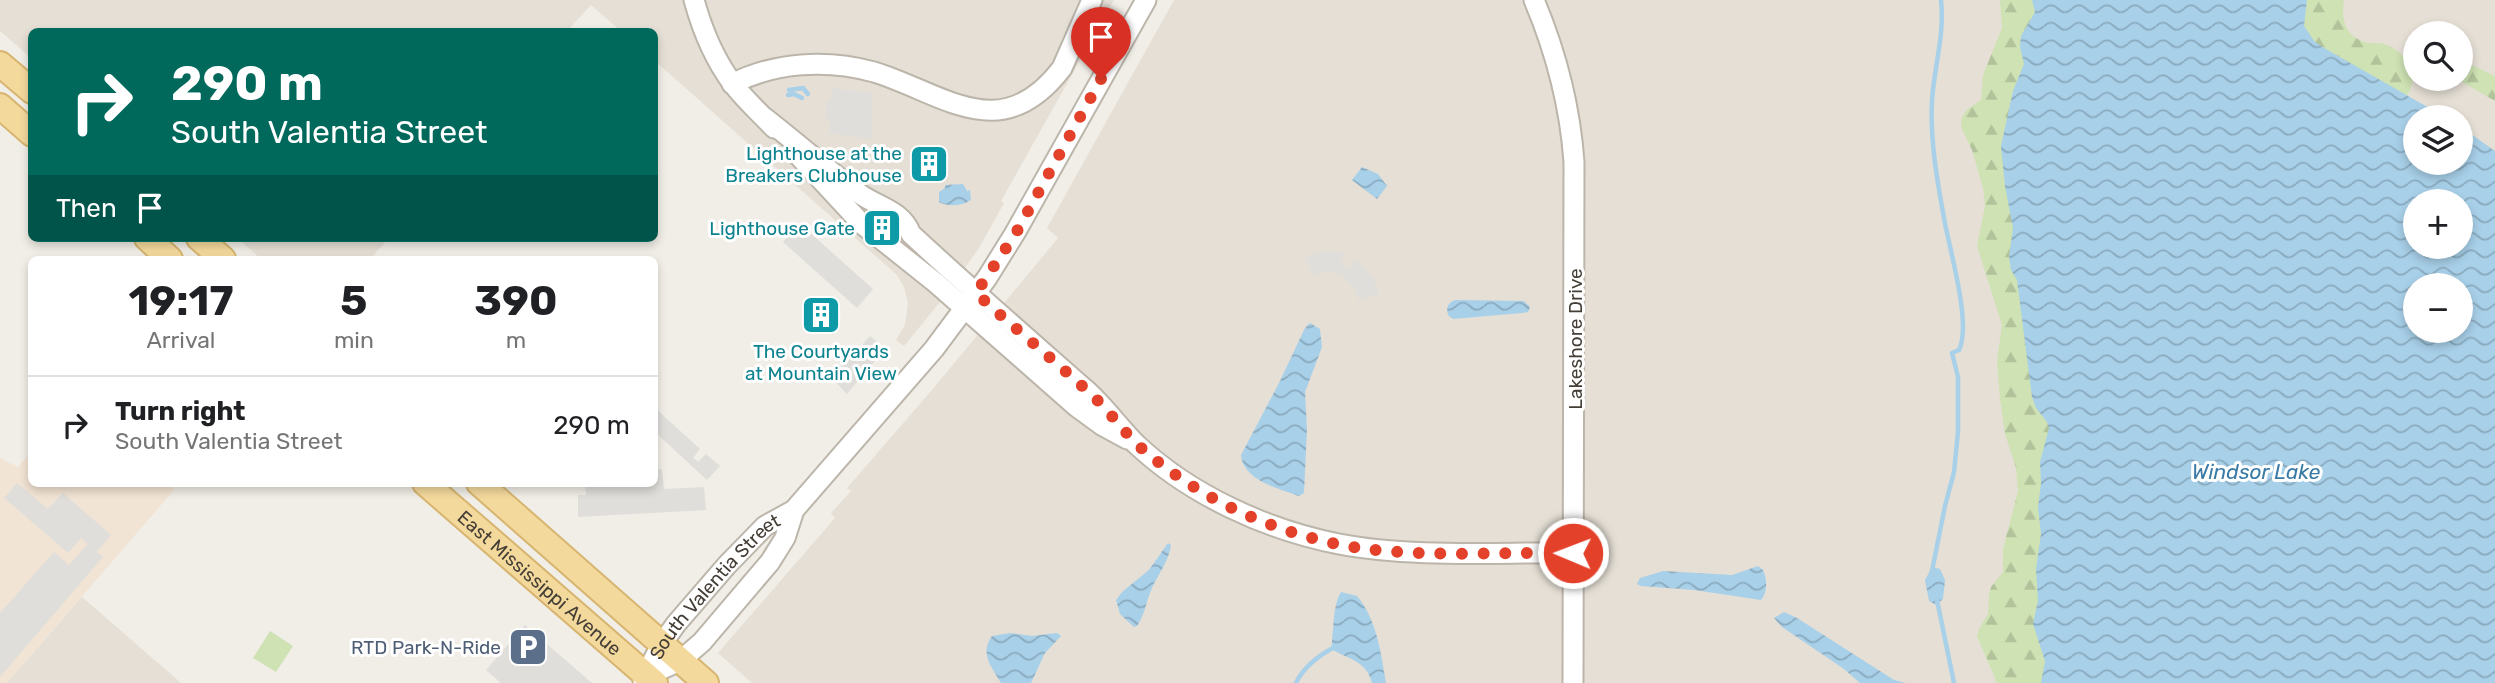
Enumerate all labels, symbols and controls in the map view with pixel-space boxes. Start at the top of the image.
pin [1071,7,1131,79]
icon: arrive [1082,18,1120,56]
map controls [2403,21,2473,343]
button: search [2403,21,2473,91]
text: 290 m [171,54,323,112]
icon: right [56,56,147,147]
button: layers [2403,105,2473,175]
text: South Valentia Street [171,113,487,151]
place label: Lighthouse at the Breakers Clubhouse [725,142,902,187]
building icon: Lighthouse at the Breakers Clubhouse [908,143,950,185]
icon: arrive [131,189,169,227]
button: + [2403,189,2473,259]
text: Then [56,193,117,224]
building icon: Lighthouse Gate [861,207,903,249]
place label: Lighthouse Gate [709,217,855,240]
street label: Lakeshore Drive [1564,268,1587,410]
button: − [2403,273,2473,343]
text: 19:17 [128,276,233,326]
text: 5 [340,276,367,326]
text: 390 [474,276,558,326]
building icon: The Courtyards at Mountain View [800,294,842,336]
text: Arrival [146,326,215,354]
text: min [334,326,374,354]
text: m [506,326,526,354]
place label: The Courtyards at Mountain View [745,340,897,385]
text: Turn right [115,396,245,427]
icon: right [56,406,94,444]
text: 290 m [553,410,630,441]
text: South Valentia Street [115,427,342,455]
water label: Windsor Lake [2192,459,2321,484]
street label: East Mississippi Avenue [453,506,626,661]
street label: South Valentia Street [645,509,785,663]
position arrow [1536,516,1610,590]
parking icon: RTD Park-N-Ride [507,626,549,668]
place label: RTD Park-N-Ride [351,636,501,659]

